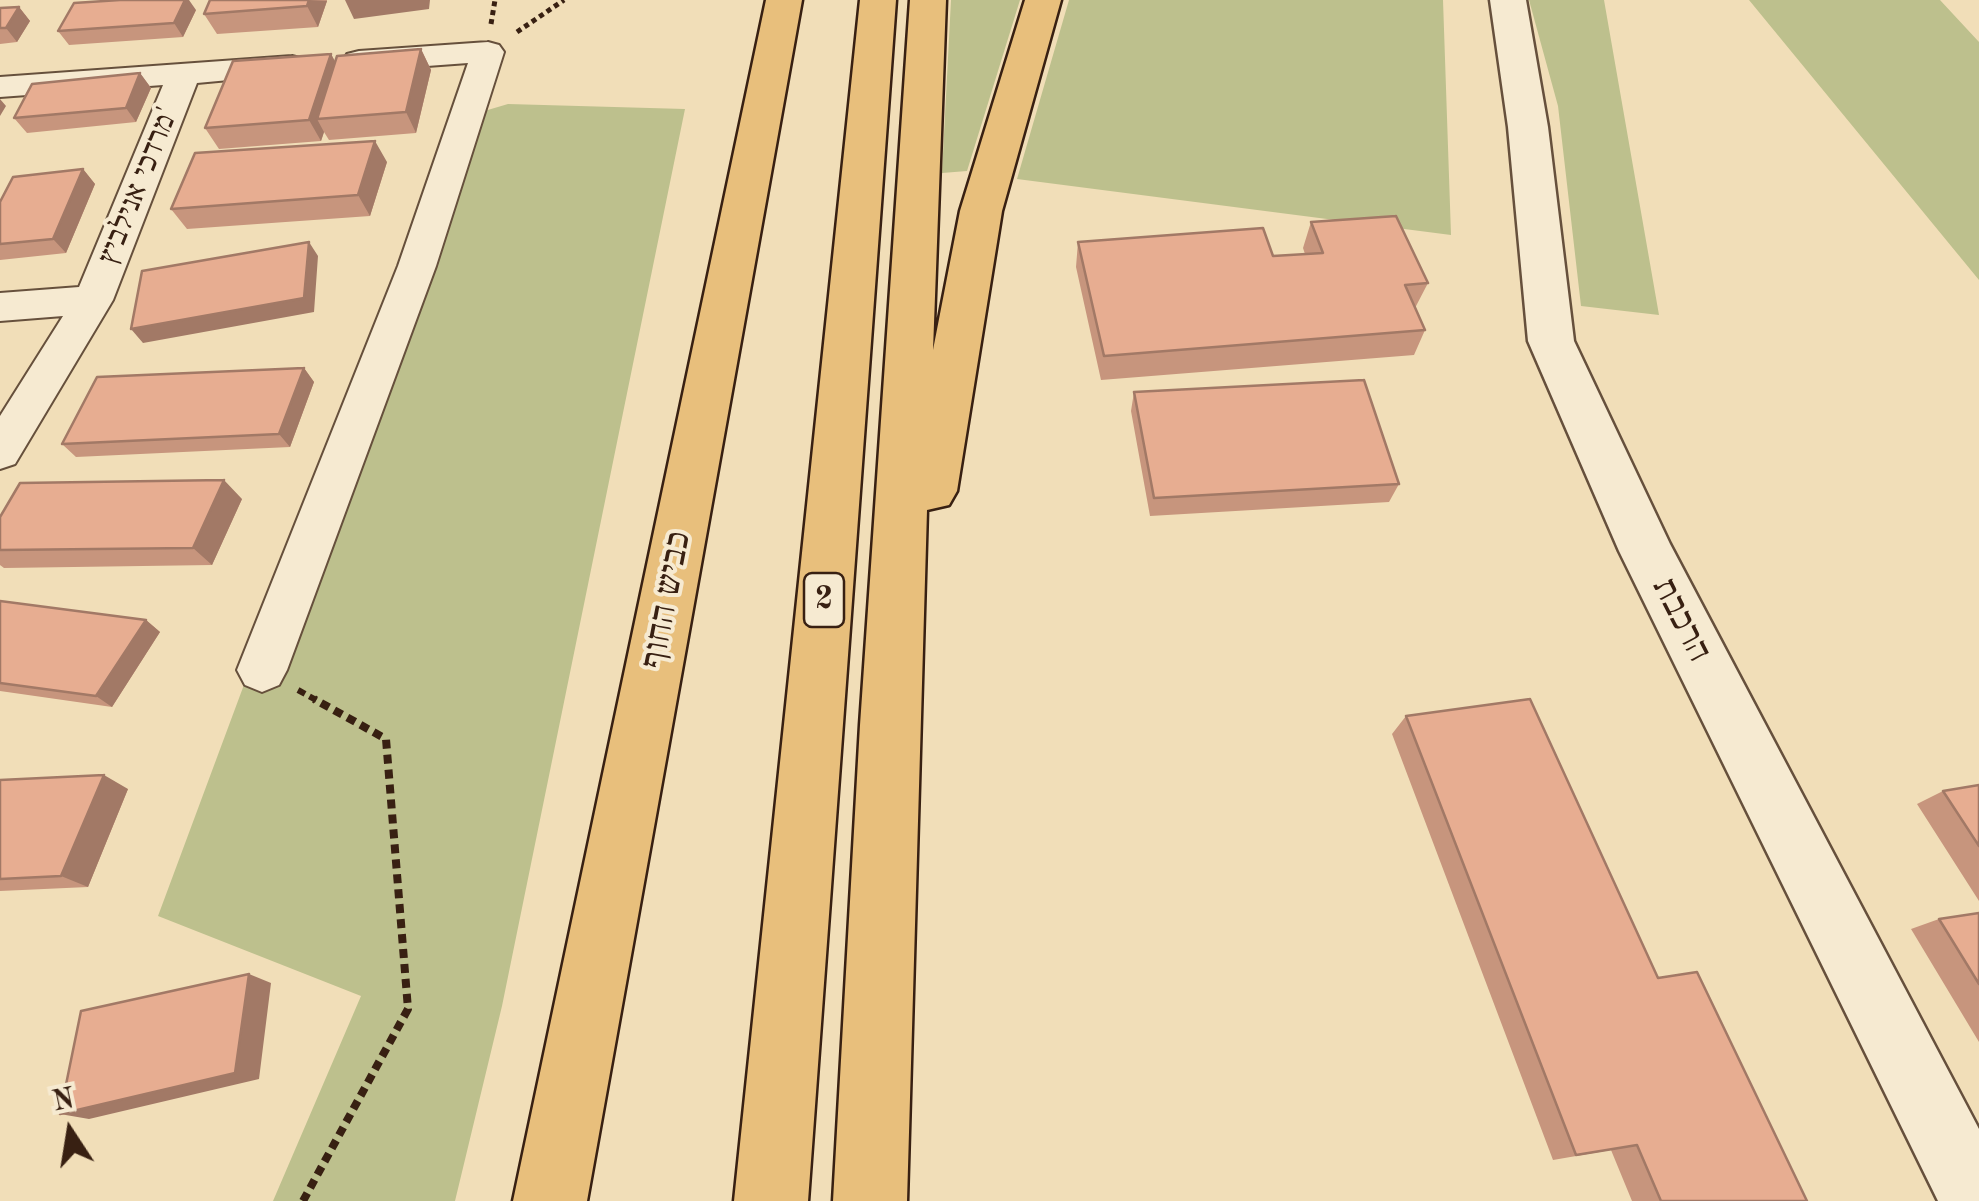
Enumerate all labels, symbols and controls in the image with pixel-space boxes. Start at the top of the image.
street label: מרדכי אנילביץ' [91,102,187,270]
street label: כביש החוף [633,528,701,672]
street label: הרכבת [1642,571,1720,669]
road number: 2 [804,573,844,627]
north arrow [20,1081,120,1181]
text: N [50,1086,77,1118]

